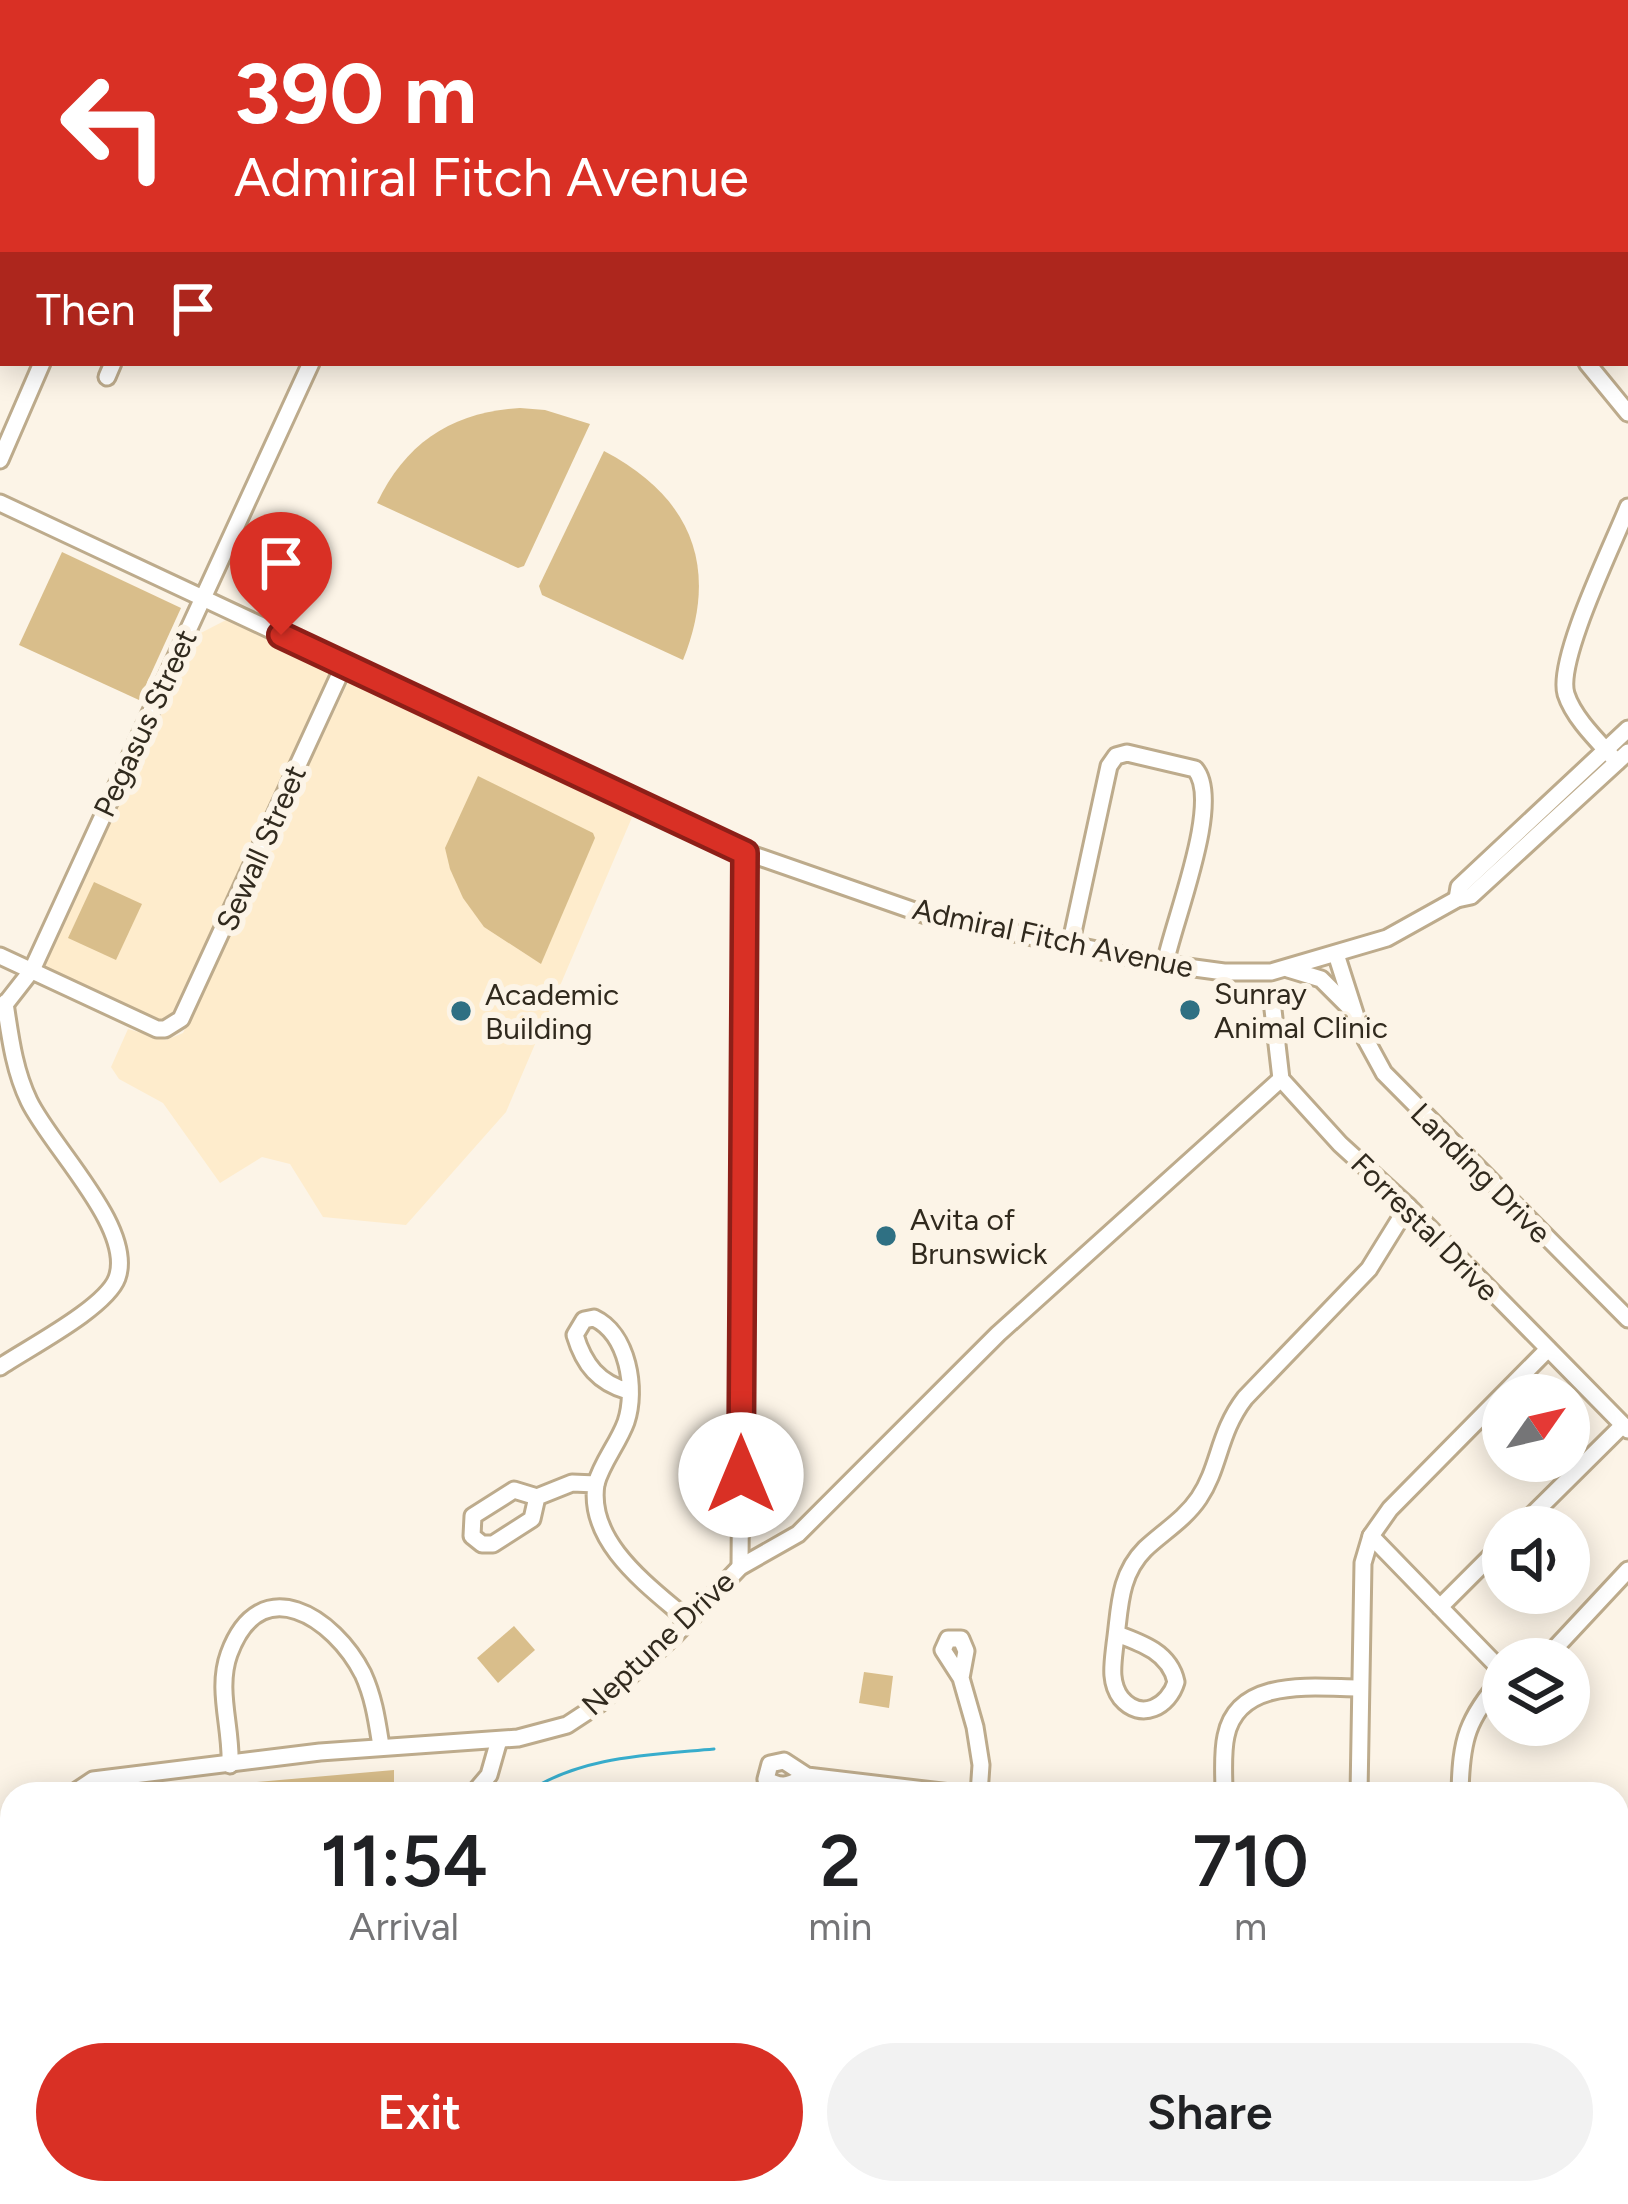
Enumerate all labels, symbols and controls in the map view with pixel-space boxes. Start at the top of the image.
text: 390 m [234,43,477,144]
icon: left [36,48,192,204]
text: Admiral Fitch Avenue [234,145,749,210]
icon: arrive [160,276,226,342]
text: Then [36,282,136,336]
pin [230,512,332,635]
icon: arrive [248,530,314,596]
street label: Pegasus Street [85,623,205,823]
street label: Sewall Street [208,759,314,937]
street label: Admiral Fitch Avenue [909,890,1197,986]
place label: Sunray Animal Clinic [1214,975,1388,1046]
place label: Academic Building [485,976,619,1047]
marker: Sunray Animal Clinic [1177,997,1203,1023]
marker: Academic Building [448,998,474,1024]
street label: Landing Drive [1403,1095,1559,1251]
street label: Forrestal Drive [1343,1145,1507,1309]
place label: Avita of Brunswick [910,1201,1048,1272]
marker: Avita of Brunswick [873,1223,899,1249]
north arrow [1482,1374,1590,1482]
map controls [1482,1374,1590,1746]
position arrow [678,1412,804,1538]
button: sound [1482,1506,1590,1614]
street label: Neptune Drive [574,1563,742,1723]
button: layers [1482,1638,1590,1746]
text: 11:54 [320,1818,488,1904]
text: 2 [820,1818,861,1904]
text: 710 [1193,1818,1309,1904]
text: Arrival [349,1903,459,1950]
text: min [808,1903,872,1950]
text: m [1234,1903,1267,1950]
button: Exit [36,2043,803,2181]
button: Share [827,2043,1593,2181]

